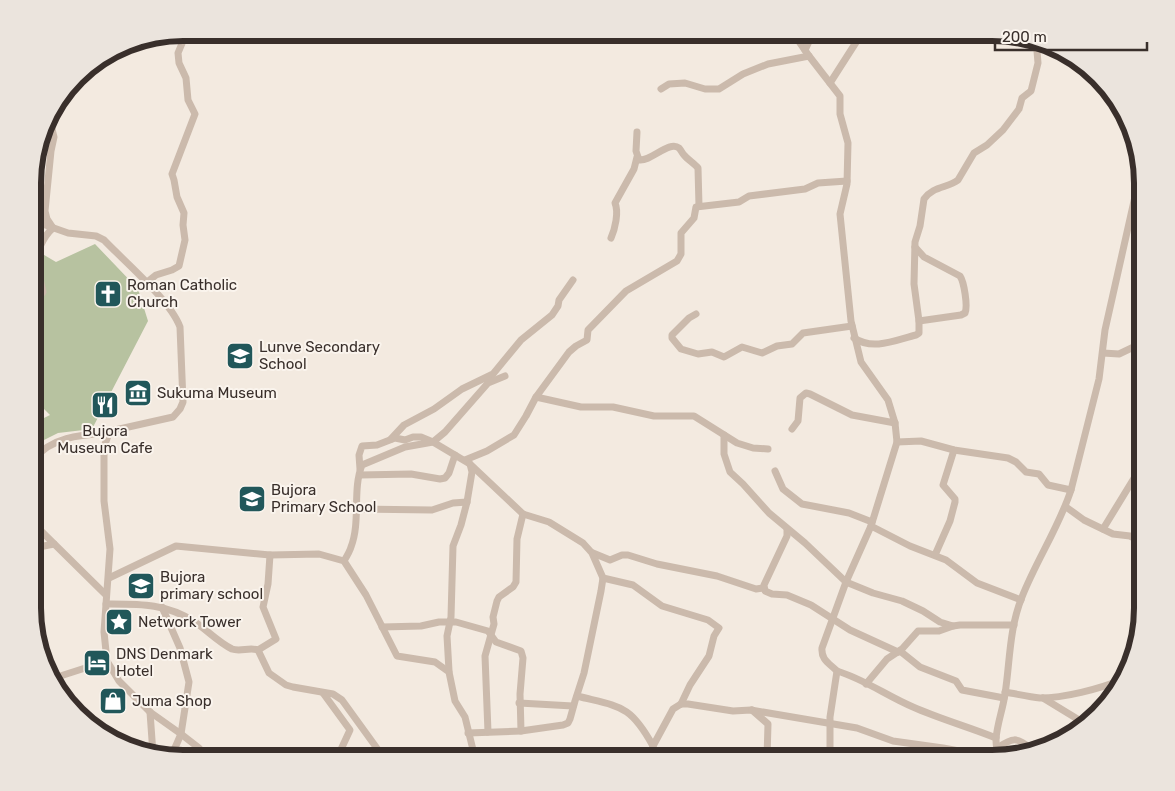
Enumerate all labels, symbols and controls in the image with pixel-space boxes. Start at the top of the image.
scale bar [995,20,1148,52]
text: 200 m [1002,28,1047,46]
place label: Roman Catholic Church [127,276,237,311]
church icon: Roman Catholic Church [93,279,123,309]
place label: Lunve Secondary School [259,338,380,373]
school or university icon: Lunve Secondary School [225,341,255,371]
museum icon: Sukuma Museum [123,378,153,408]
place label: Sukuma Museum [157,384,277,402]
restaurant icon: Bujora Museum Cafe [90,390,120,420]
place label: Bujora Museum Cafe [57,422,153,457]
place label: Bujora Primary School [271,481,376,516]
school or university icon: Bujora Primary School [237,484,267,514]
place label: Bujora primary school [160,568,263,603]
school or university icon: Bujora primary school [126,571,156,601]
place icon: Network Tower [104,607,134,637]
place label: Network Tower [138,613,242,631]
place label: DNS Denmark Hotel [116,645,213,680]
hotel icon: DNS Denmark Hotel [82,648,112,678]
shop icon: Juma Shop [98,686,128,716]
place label: Juma Shop [132,692,212,710]

